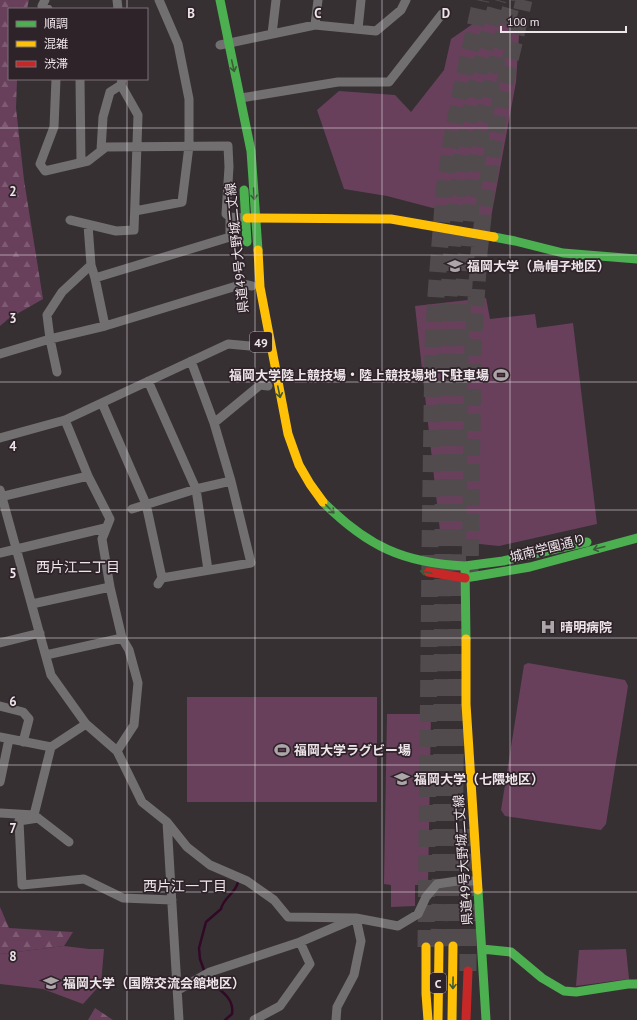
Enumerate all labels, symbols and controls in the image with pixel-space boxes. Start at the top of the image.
text: B [187,5,195,22]
text: C [314,5,322,22]
text: D [442,5,450,22]
legend [8,8,148,80]
scale bar [501,8,626,34]
text: 100 m [507,14,540,29]
text: 順調 [44,16,68,31]
text: 混雑 [44,36,68,51]
text: 渋滞 [44,56,68,71]
one-way arrow [230,59,238,72]
street label: 県道49号大野城二丈線 [222,182,252,314]
text: 2 [9,183,17,200]
one-way arrow [250,187,257,200]
school or university icon: 福岡大学（烏帽子地区） [446,257,464,275]
place label: 福岡大学（烏帽子地区） [467,258,610,275]
text: 3 [9,310,17,327]
road number: 49 [250,332,272,352]
sports icon: 福岡大学陸上競技場・陸上競技場地下駐車場 [492,366,510,384]
place label: 福岡大学陸上競技場・陸上競技場地下駐車場 [229,367,489,384]
one-way arrow [276,385,284,398]
text: 4 [9,438,17,455]
one-way arrow [325,504,335,514]
street label: 城南学園通り [508,530,588,566]
one-way arrow [593,545,606,552]
district label: 西片江二丁目 [36,558,120,576]
text: 5 [9,565,17,582]
one-way arrow [420,567,433,575]
hospital icon: 晴明病院 [539,618,557,636]
place label: 晴明病院 [560,619,612,636]
text: 6 [9,693,17,710]
sports icon: 福岡大学ラグビー場 [273,741,291,759]
place label: 福岡大学ラグビー場 [294,742,411,759]
school or university icon: 福岡大学（七隈地区） [393,770,411,788]
place label: 福岡大学（七隈地区） [414,771,544,788]
street label: 県道49号大野城二丈線 [450,794,476,926]
text: 7 [9,820,17,837]
district label: 西片江一丁目 [143,877,227,895]
text: 8 [9,948,17,965]
road number: C [430,973,446,993]
school or university icon: 福岡大学（国際交流会館地区） [42,974,60,992]
place label: 福岡大学（国際交流会館地区） [63,975,245,992]
one-way arrow [449,976,457,989]

